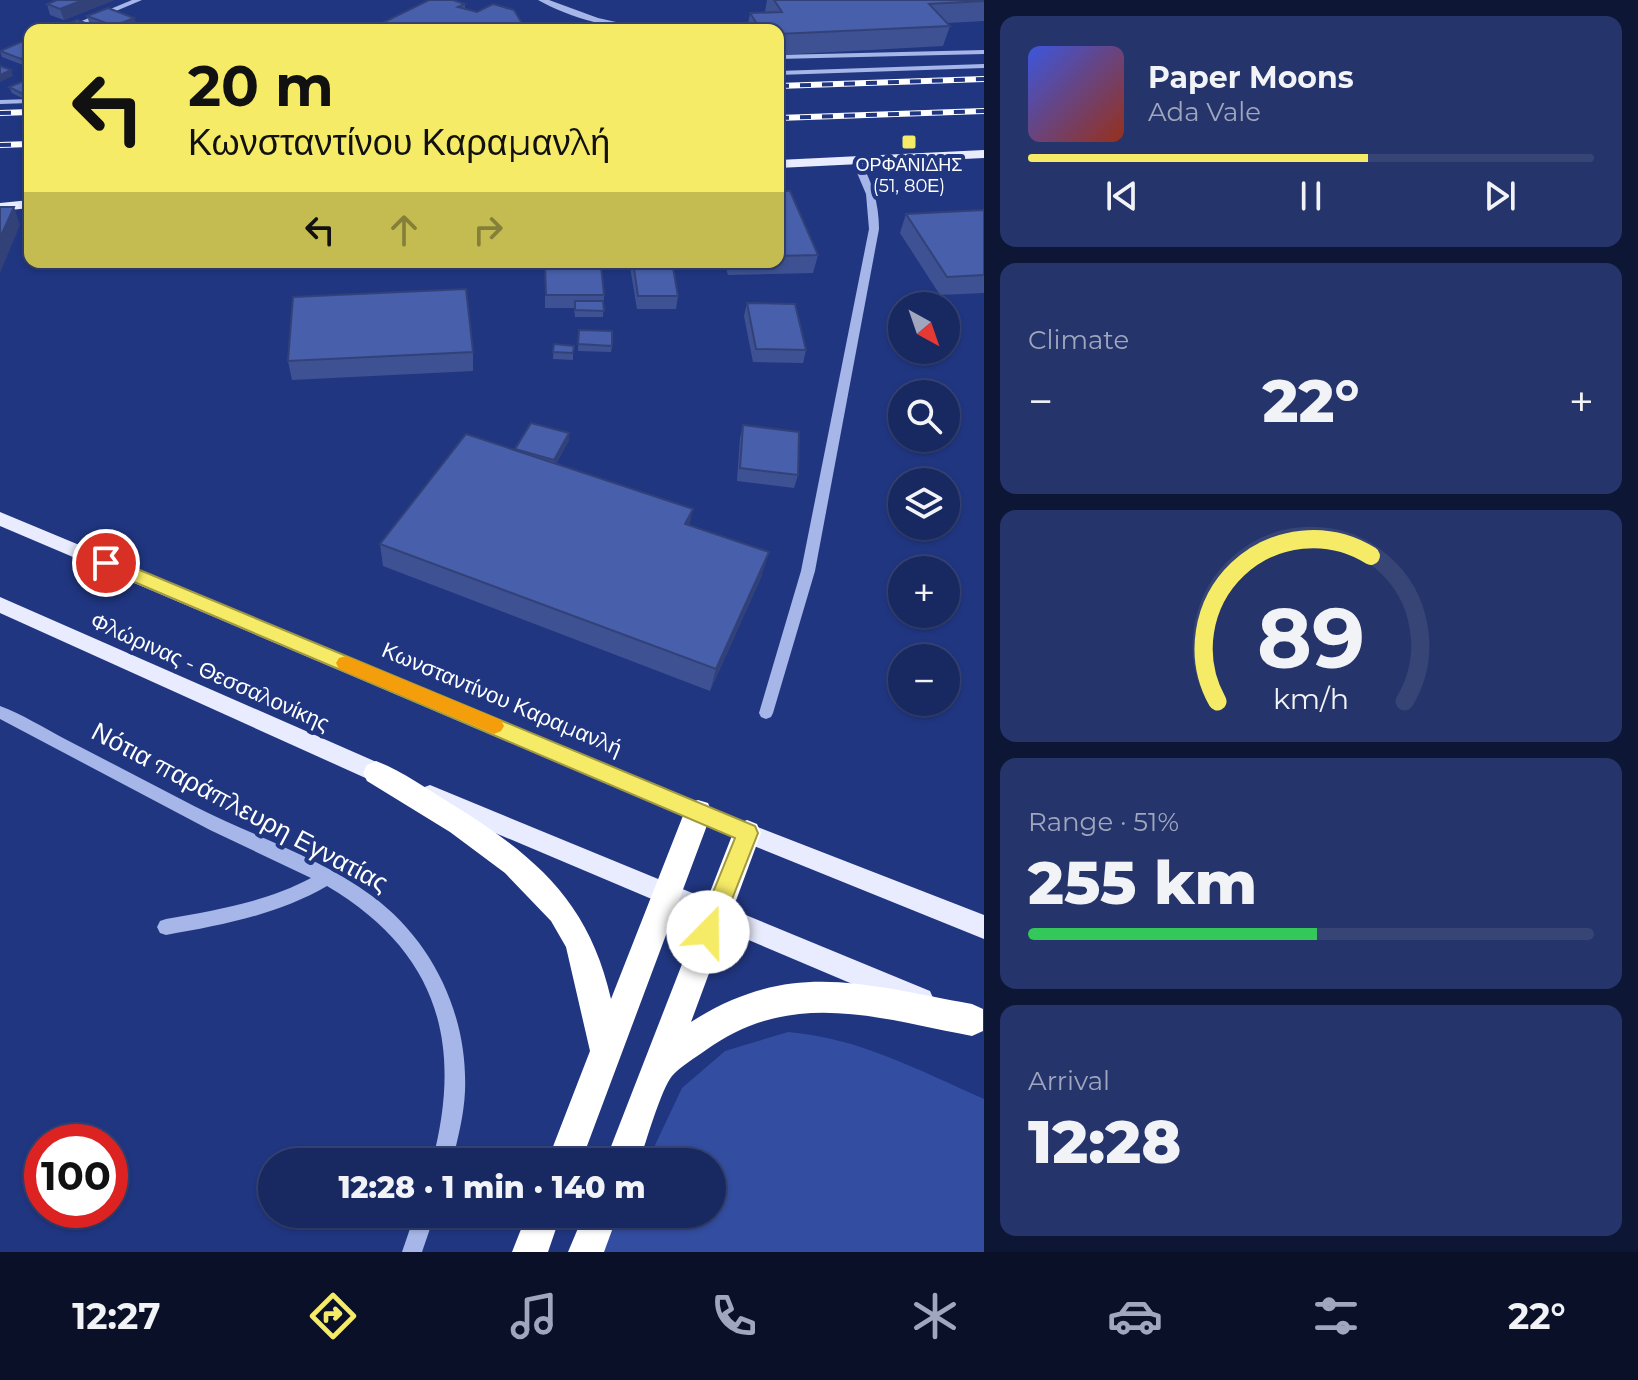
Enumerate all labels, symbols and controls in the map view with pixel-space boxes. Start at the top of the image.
text: 20 m [188,52,334,120]
icon: left [56,56,160,160]
text: Paper Moons [1148,59,1354,96]
text: Ada Vale [1148,96,1261,128]
text: Κωνσταντίνου Καραμανλή [188,120,610,164]
marker: ΟΡΦΑΝΙΔΗΣ (51, 80Ε) [900,133,918,151]
place label: ΟΡΦΑΝΙΔΗΣ (51, 80Ε) [856,154,962,197]
icon: previous [1100,174,1144,218]
icon: pause [1289,174,1333,218]
icon: next [1478,174,1522,218]
icon: left [298,208,342,252]
icon: ahead [382,208,426,252]
icon: right [466,208,510,252]
north arrow [888,292,960,364]
map controls [888,292,960,716]
text: Climate [1028,324,1129,356]
text: 22° [1263,364,1359,437]
text: − [1028,374,1053,428]
text: + [1569,374,1594,428]
button: search [888,380,960,452]
button: layers [888,468,960,540]
pin [72,529,140,597]
icon: arrive [84,541,128,585]
button: + [888,556,960,628]
text: 89 [1257,587,1365,689]
street label: Φλώρινας - Θεσσαλονίκης [86,607,334,737]
street label: Κωνσταντίνου Καραμανλή [378,636,626,762]
button: − [888,644,960,716]
text: km/h [1273,681,1349,716]
street label: Νότια παράπλευρη Εγνατίας [86,715,394,899]
text: Range · 51% [1028,806,1179,838]
text: 255 km [1028,846,1257,919]
position arrow [666,890,750,974]
text: Arrival [1028,1065,1110,1097]
text: 12:28 [1028,1105,1181,1178]
speed limit sign: 100 [24,1124,128,1228]
text: 12:28 · 1 min · 140 m [338,1169,646,1206]
icon: directions [305,1288,361,1344]
icon: music [506,1288,562,1344]
icon: phone [706,1288,762,1344]
icon: climate [907,1288,963,1344]
icon: car [1107,1288,1163,1344]
icon: filters [1308,1288,1364,1344]
text: 12:27 [72,1294,161,1338]
text: 22° [1508,1294,1566,1338]

